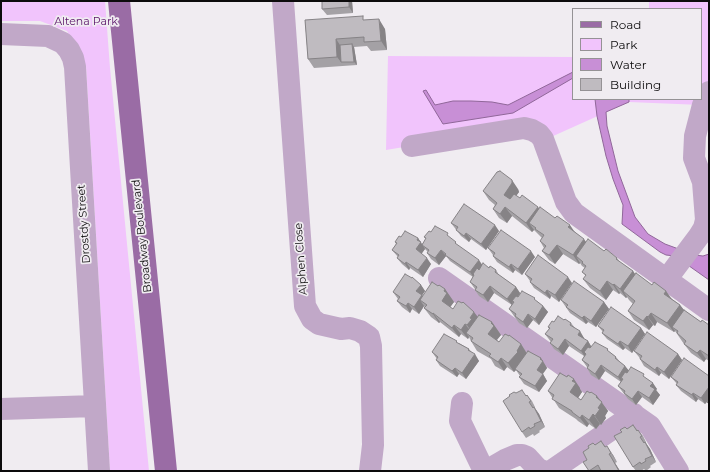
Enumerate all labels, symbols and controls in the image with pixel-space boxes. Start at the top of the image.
legend [572,8,702,100]
park label: Altena Park [54,15,118,29]
text: Road [610,17,641,32]
text: Park [610,37,637,52]
text: Water [610,57,646,72]
text: Building [610,77,661,92]
street label: Broadway Boulevard [129,179,155,293]
street label: Drostdy Street [75,184,93,264]
street label: Alphen Close [292,222,310,296]

